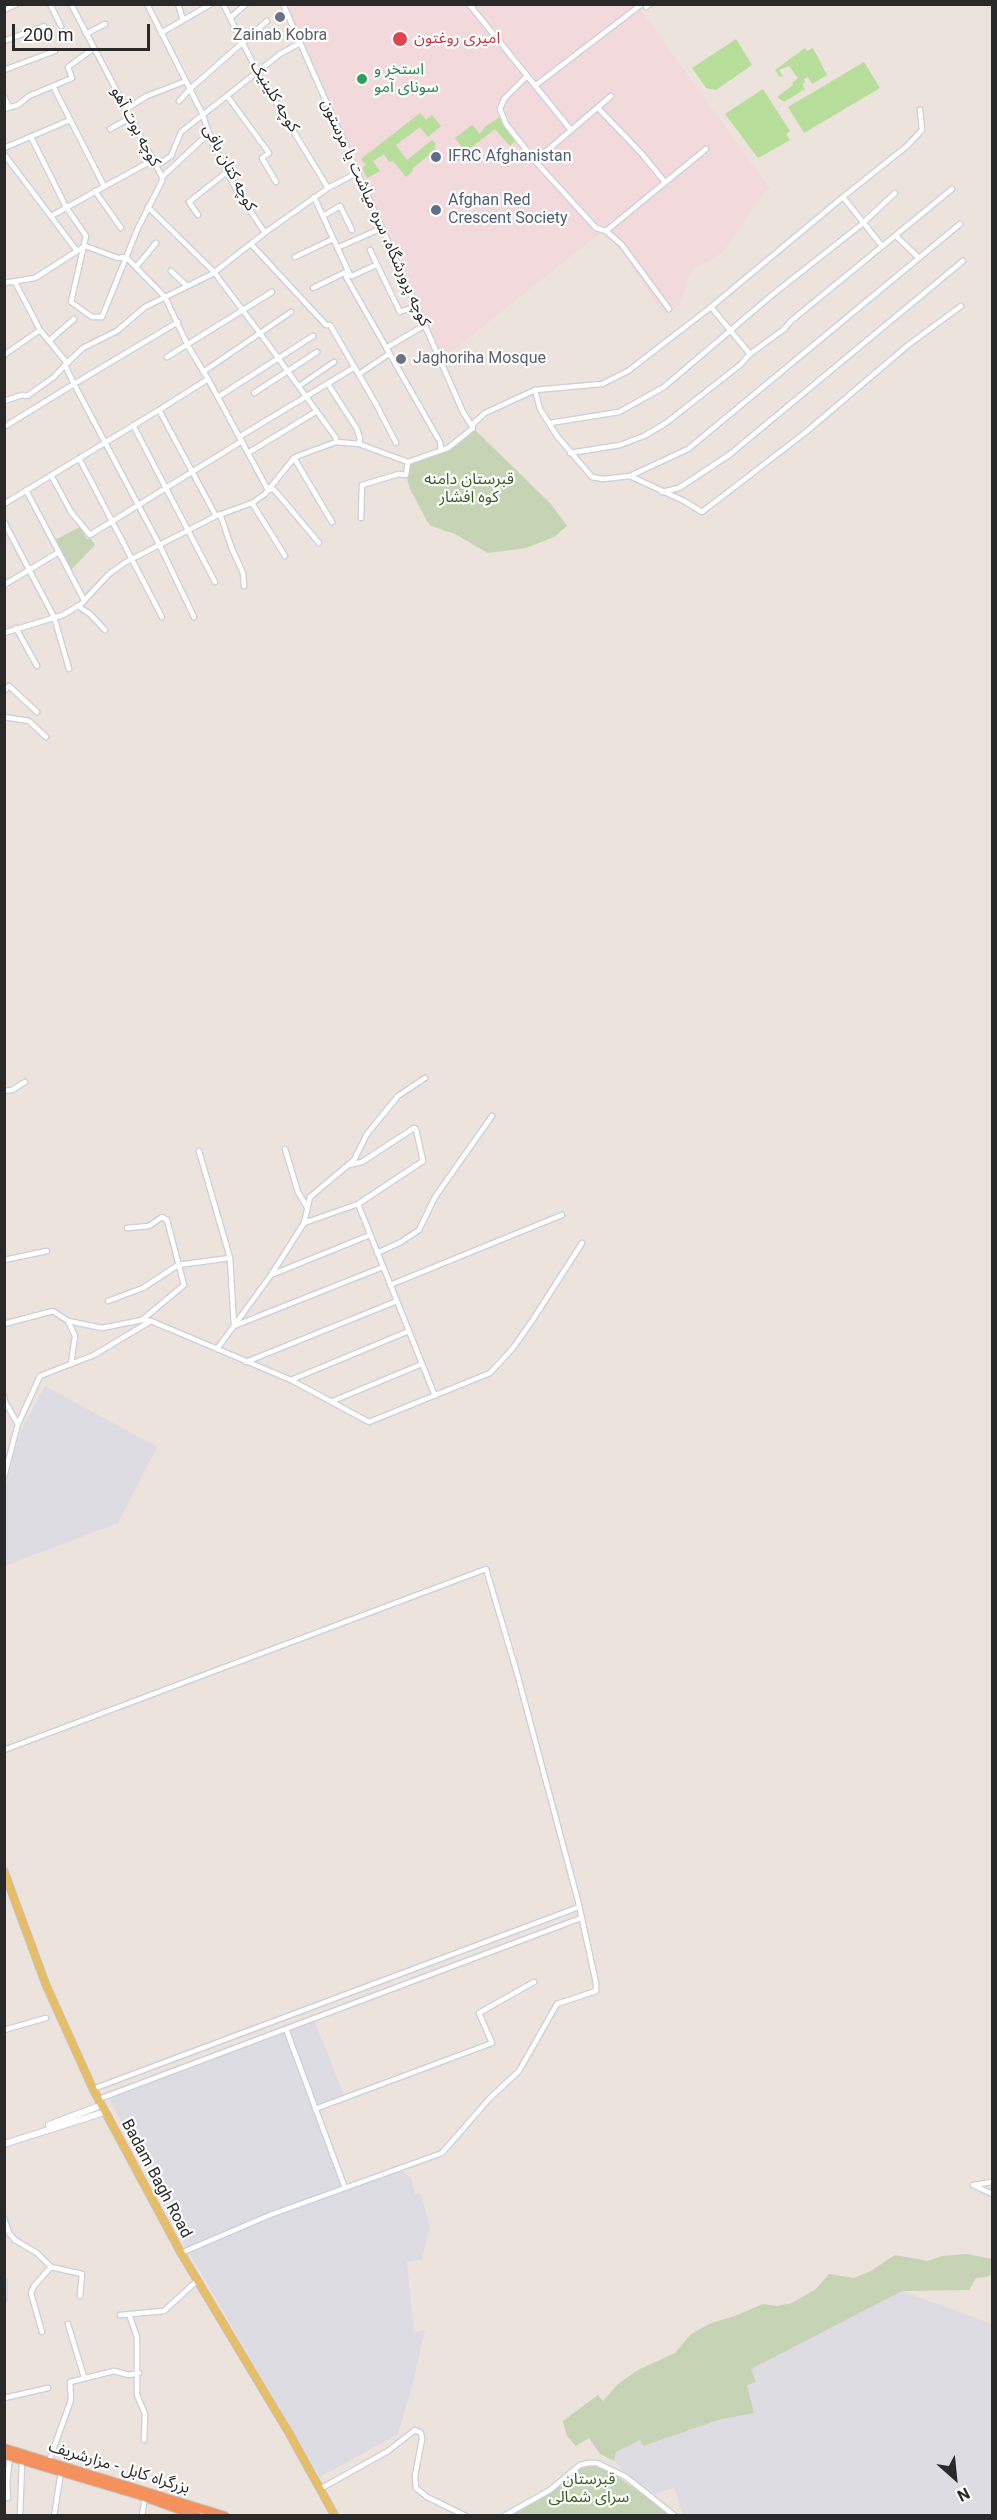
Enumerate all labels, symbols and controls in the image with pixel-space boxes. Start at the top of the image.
marker: Zainab Kobra [273,10,287,24]
scale bar [15,12,153,50]
text: 200 m [23,24,74,45]
place label: Zainab Kobra [233,26,327,46]
place label: امیری روغتون [414,29,500,49]
marker: امیری روغتون [391,30,409,48]
street label: کوچه کلینیک [245,58,303,136]
place label: استخر و سونای آمو [374,60,439,98]
marker: استخر و سونای آمو [355,72,369,86]
street label: کوچه بوت آهو [106,84,164,170]
street label: کوچه پرورشگاه، سره میاشت یا مرستون [316,97,434,329]
street label: کوچه کتان بافی [198,121,260,215]
place label: IFRC Afghanistan [448,147,572,167]
marker: IFRC Afghanistan [429,150,443,164]
place label: Afghan Red Crescent Society [448,191,568,229]
marker: Afghan Red Crescent Society [429,203,443,217]
place label: Jaghoriha Mosque [413,349,546,369]
marker: Jaghoriha Mosque [394,352,408,366]
park label: قبرستان دامنه کوه افشار [424,470,514,508]
street label: Badam Bagh Road [117,2116,195,2242]
street label: بزرگراه کابل - مزارشریف [46,2437,192,2499]
north arrow [925,2448,985,2508]
park label: قبرستان سرای شمالی [549,2470,629,2508]
text: N [954,2483,973,2506]

